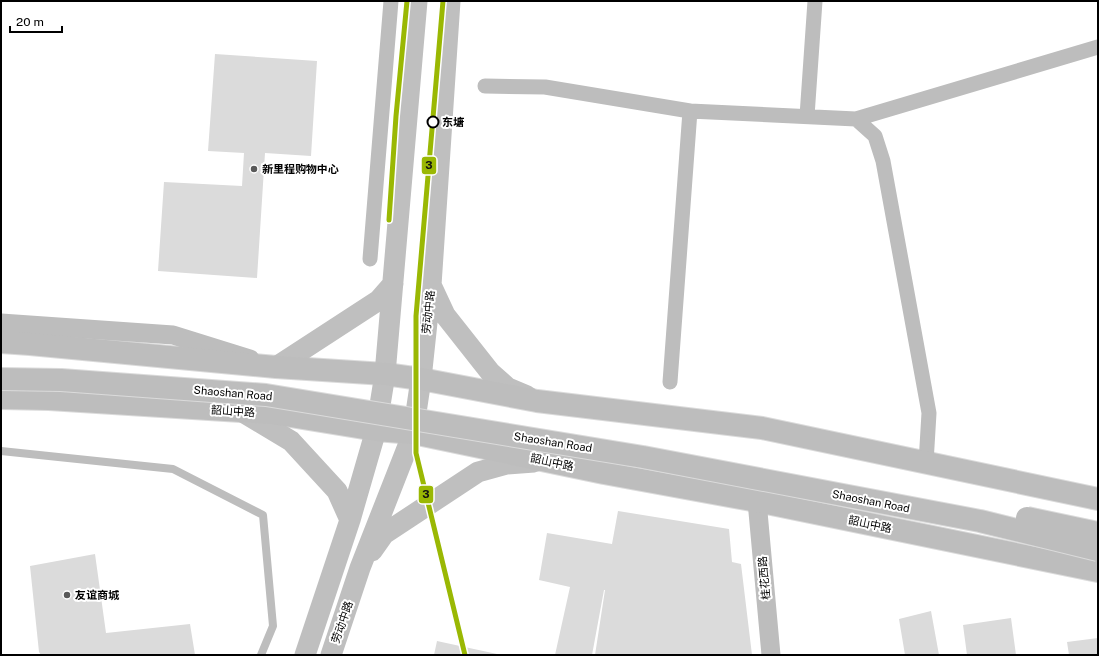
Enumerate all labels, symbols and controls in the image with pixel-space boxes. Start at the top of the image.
scale bar [10,8,62,34]
text: 20 m [16,15,44,29]
marker: 东塘 [426,115,440,129]
place label: 东塘 [442,116,465,128]
line badge: 3 [421,156,437,175]
text: 3 [425,159,433,171]
place label: 新里程购物中心 [262,163,339,175]
marker: 新里程购物中心 [249,164,259,174]
street label: 劳动中路 [420,289,436,335]
street label: Shaoshan Road [193,384,273,402]
street label: 韶山中路 [211,403,255,419]
street label: Shaoshan Road [513,430,593,454]
street label: 韶山中路 [529,452,575,472]
line badge: 3 [418,485,434,504]
text: 3 [422,488,430,500]
street label: Shaoshan Road [831,488,911,514]
street label: 韶山中路 [847,514,893,534]
street label: 桂花西路 [756,556,772,600]
place label: 友谊商城 [75,589,120,601]
marker: 友谊商城 [62,590,72,600]
street label: 劳动中路 [329,599,355,645]

